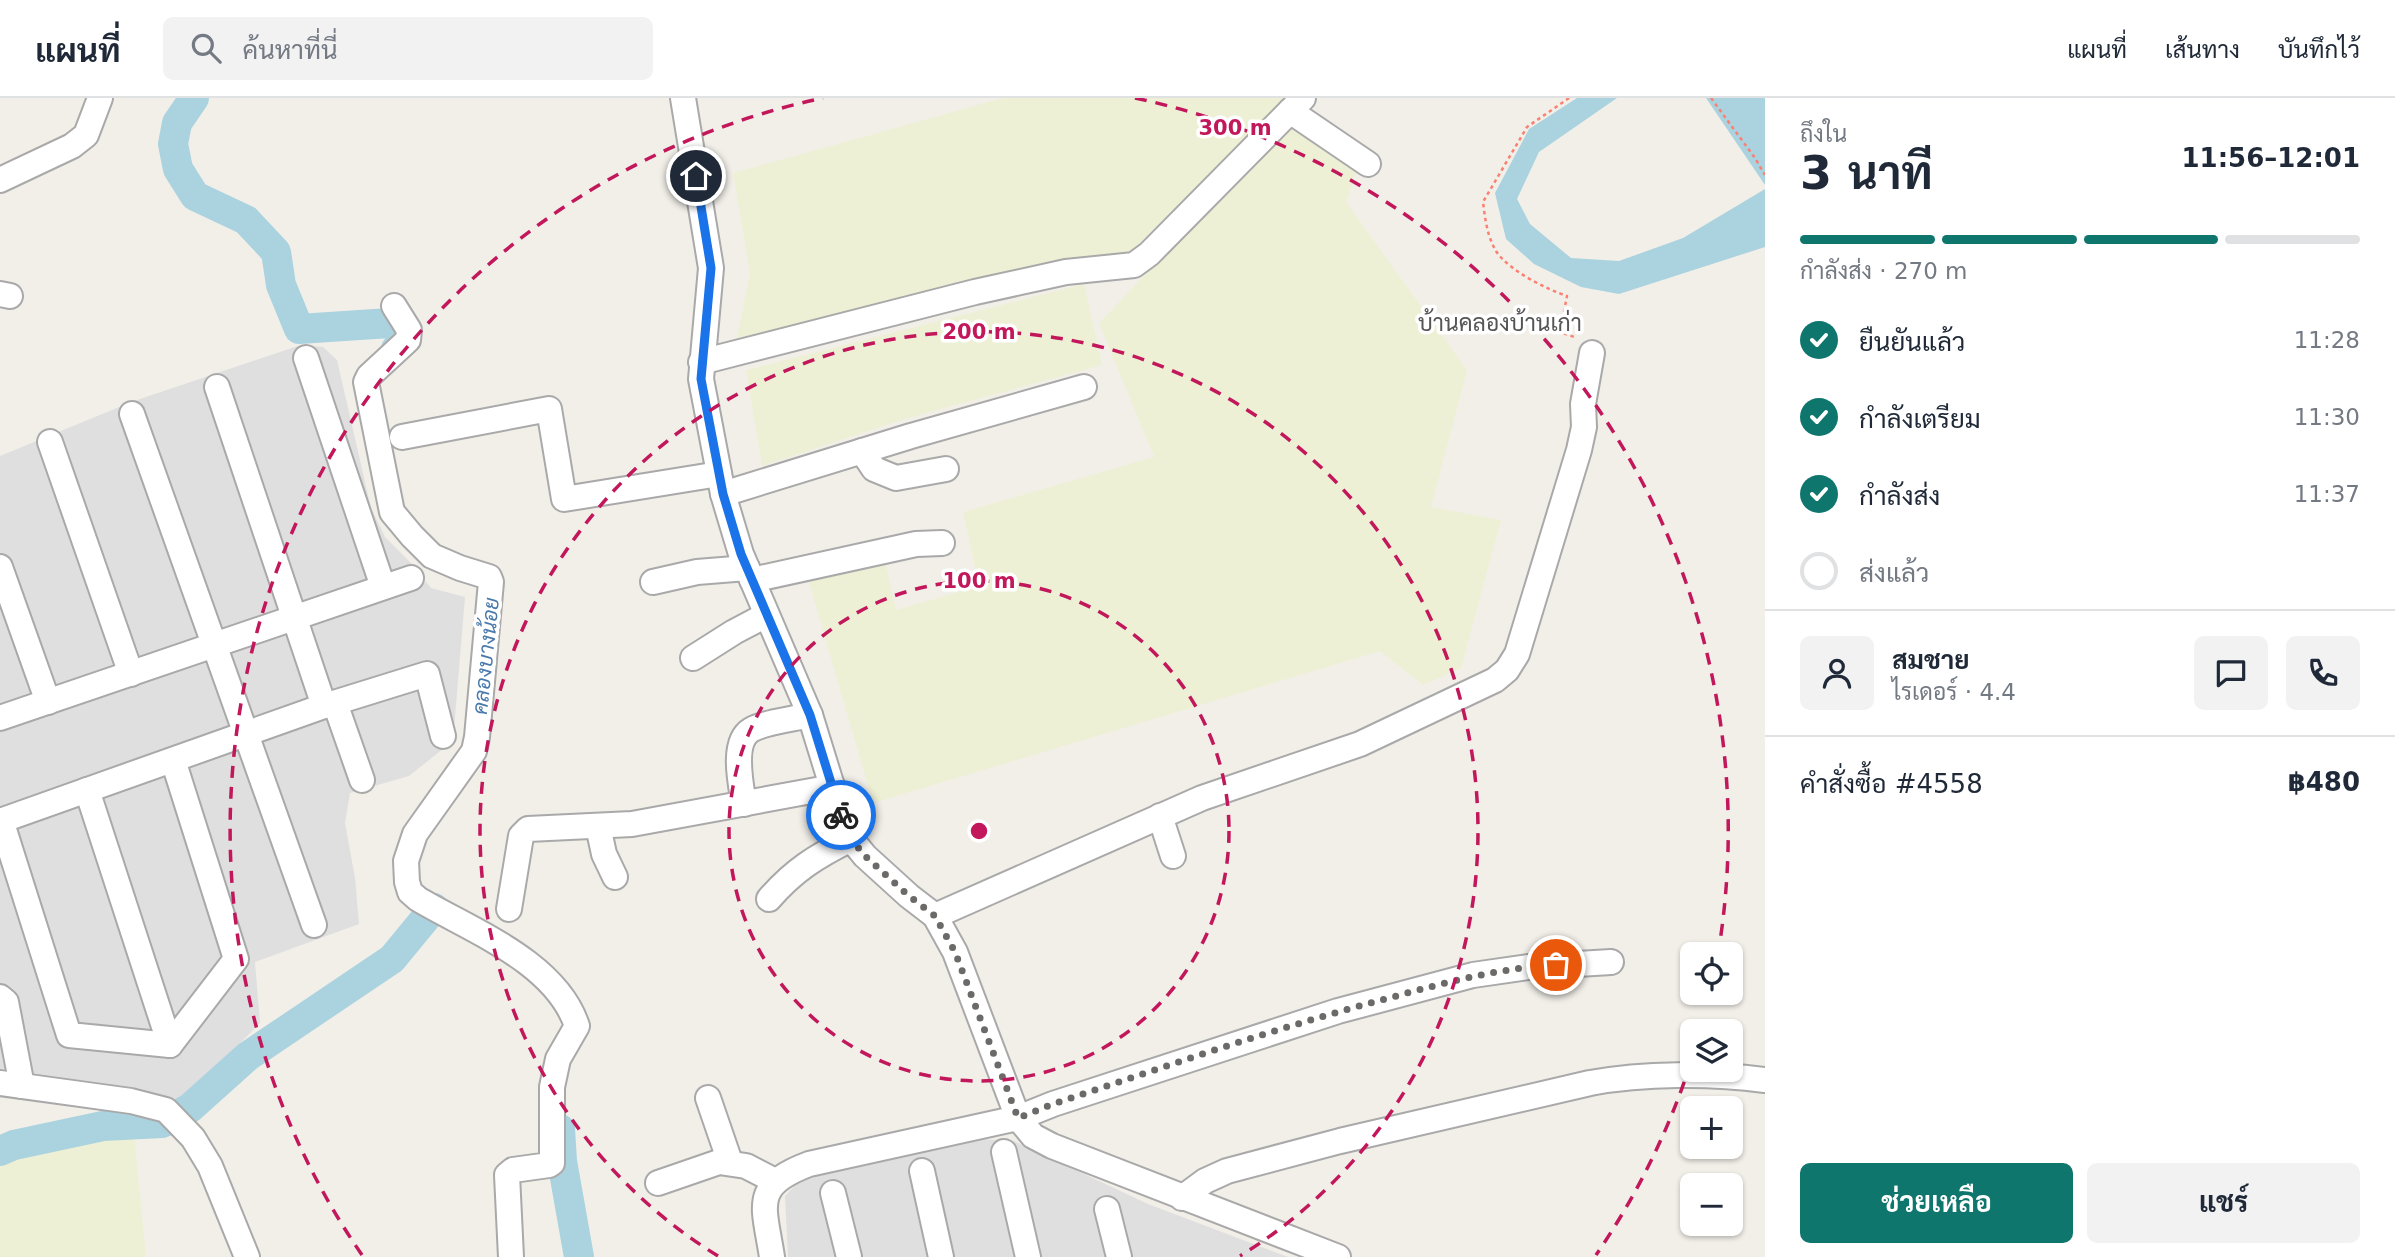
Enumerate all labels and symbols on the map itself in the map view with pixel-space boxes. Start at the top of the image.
text: 300 m [1198,116,1272,140]
pin [666,146,726,206]
district label: บ้านคลองบ้านเก่า [1418,308,1582,336]
text: 200 m [942,320,1016,344]
text: 100 m [942,569,1016,593]
water label: คลองบางน้อย [467,596,504,716]
courier [806,780,876,850]
centre of rings [967,819,991,843]
pin [1526,935,1586,995]

